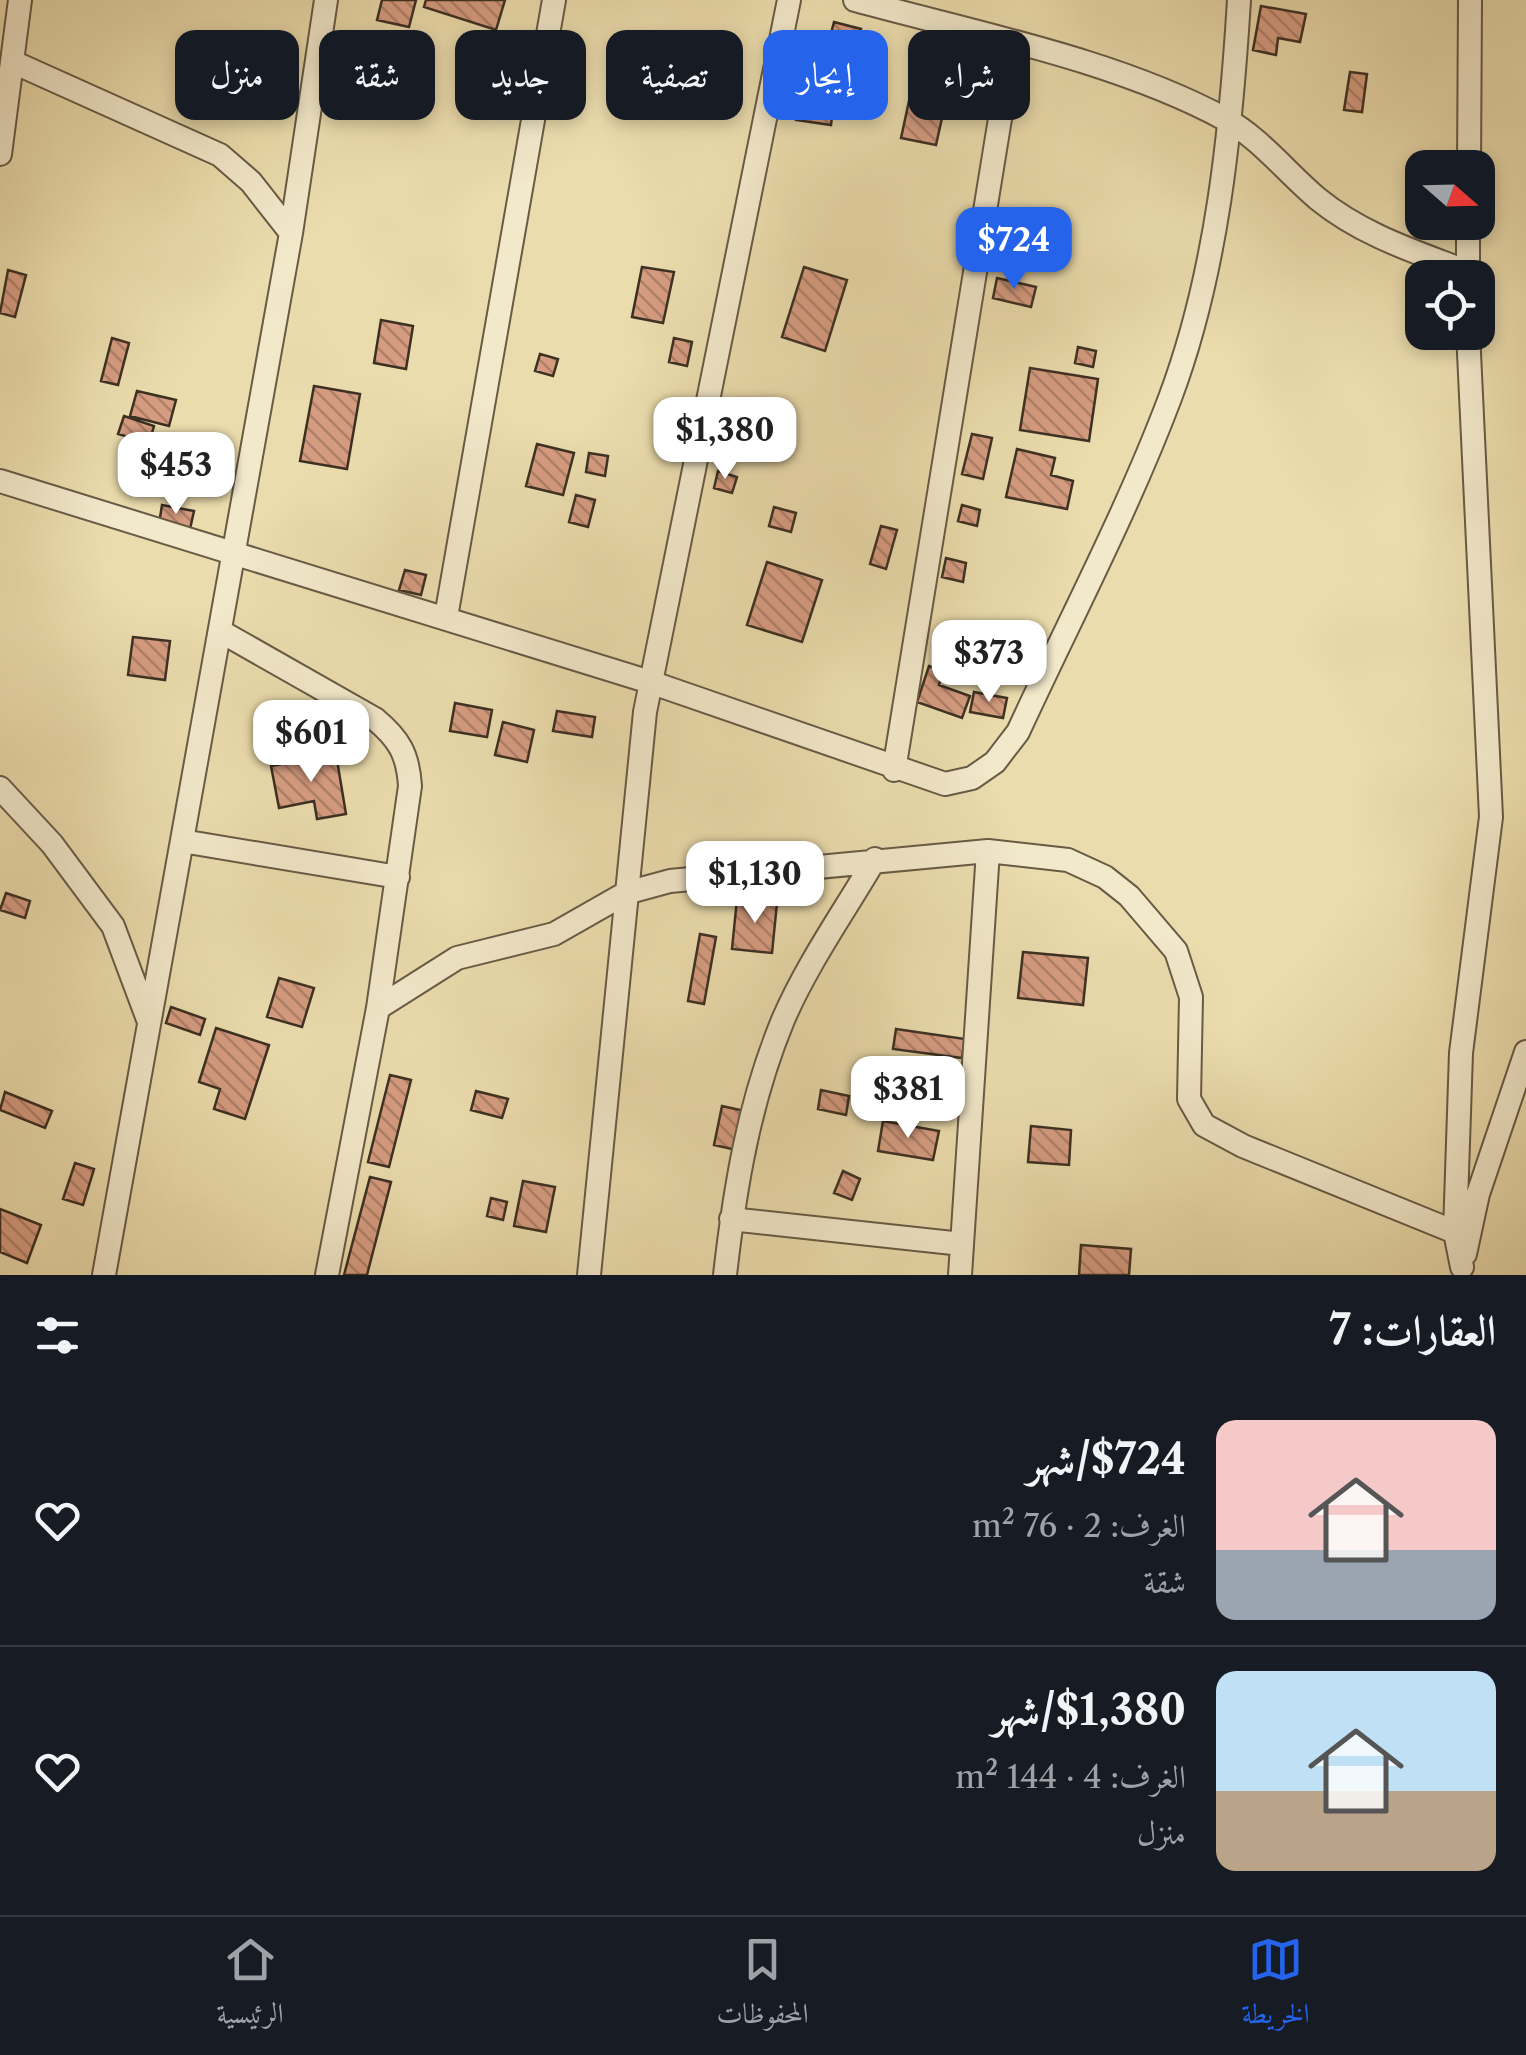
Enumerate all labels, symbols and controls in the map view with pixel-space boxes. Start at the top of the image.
chip: منزل [175,30,299,120]
chip: شقة [319,30,435,120]
chip: جديد [455,30,586,120]
chip: تصفية [606,30,743,120]
chip: إيجار [763,30,888,120]
chip: شراء [908,30,1030,120]
north arrow [1405,150,1495,240]
map controls [1405,150,1495,350]
pin: $724 [955,207,1073,292]
text: $724 [978,220,1050,259]
button: locate [1405,260,1495,350]
pin: $1,380 [644,397,806,482]
text: $1,380 [675,410,775,449]
pin: $453 [117,432,235,517]
text: $453 [140,445,212,484]
pin: $373 [930,620,1048,705]
text: $373 [954,633,1024,672]
pin: $601 [252,700,370,785]
text: $601 [275,713,347,752]
pin: $1,130 [674,841,836,926]
text: $1,130 [708,854,802,893]
pin: $381 [849,1056,967,1141]
text: $381 [873,1069,943,1108]
text: العقارات: 7 [1329,1304,1496,1356]
icon: filters [30,1308,85,1363]
text: $724/شهر [1027,1433,1186,1485]
icon: home [1296,1460,1416,1580]
icon: heart [30,1493,85,1548]
text: الغرف: 2 · 76 m² [972,1506,1186,1545]
text: شقة [1144,1562,1186,1601]
text: $1,380/شهر [992,1684,1186,1736]
icon: home [1296,1711,1416,1831]
icon: heart [30,1744,85,1799]
text: الغرف: 4 · 144 m² [955,1757,1186,1796]
text: منزل [1137,1813,1186,1852]
tab: الرئيسية [216,1932,284,2041]
tab: المحفوظات [716,1932,809,2041]
tab: الخريطة [1241,1932,1310,2041]

